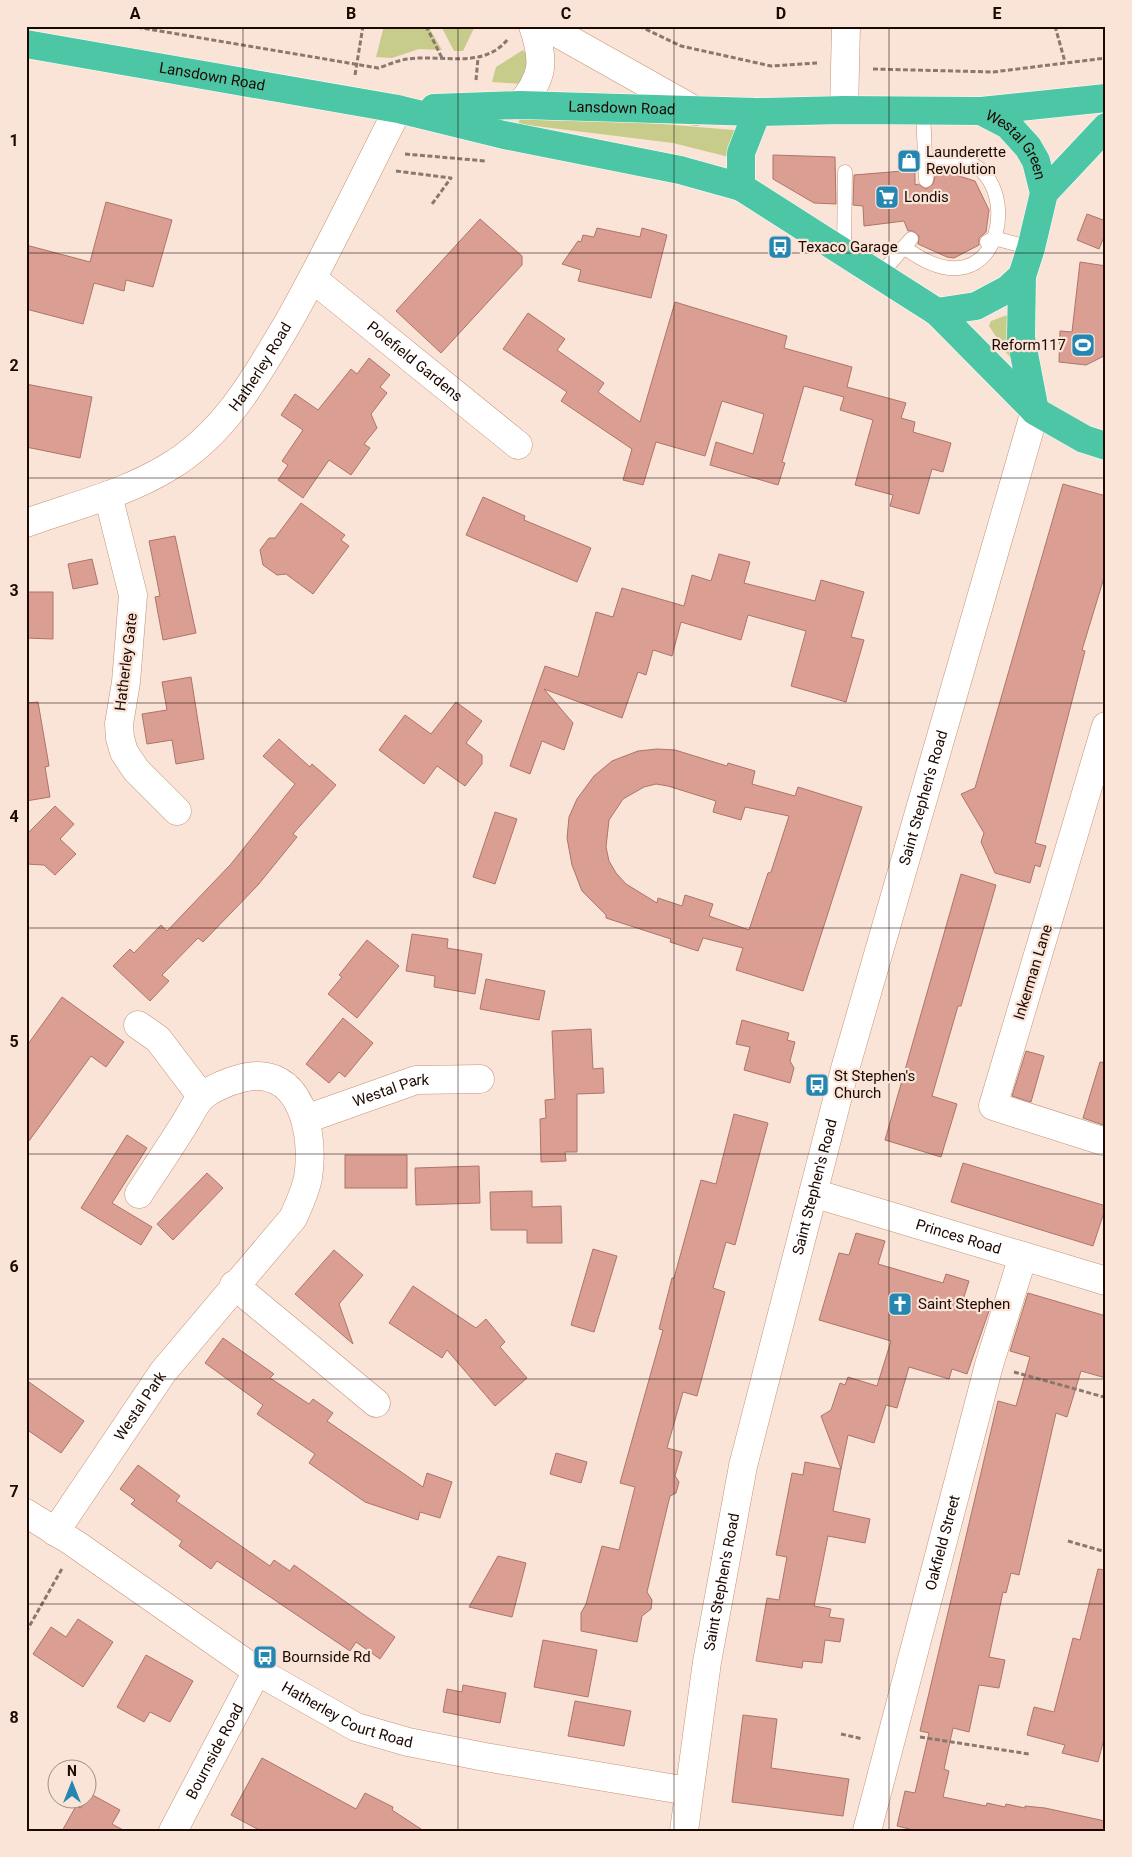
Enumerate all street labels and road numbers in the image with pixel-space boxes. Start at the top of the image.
street label: Lansdown Road [158,58,266,95]
street label: Lansdown Road [568,97,676,119]
street label: Westal Green [983,106,1049,182]
street label: Polefield Gardens [363,317,466,405]
street label: Hatherley Road [225,319,295,415]
street label: Hatherley Gate [111,612,141,712]
street label: Saint Stephen's Road [895,728,951,867]
street label: Inkerman Lane [1010,922,1056,1022]
street label: Westal Park [350,1071,430,1111]
street label: Saint Stephen's Road [789,1117,841,1257]
street label: Princes Road [914,1215,1003,1258]
street label: Westal Park [110,1368,170,1444]
street label: Oakfield Street [921,1493,964,1592]
street label: Saint Stephen's Road [700,1512,743,1652]
street label: Hatherley Court Road [278,1678,414,1752]
street label: Bournside Road [182,1700,247,1802]

